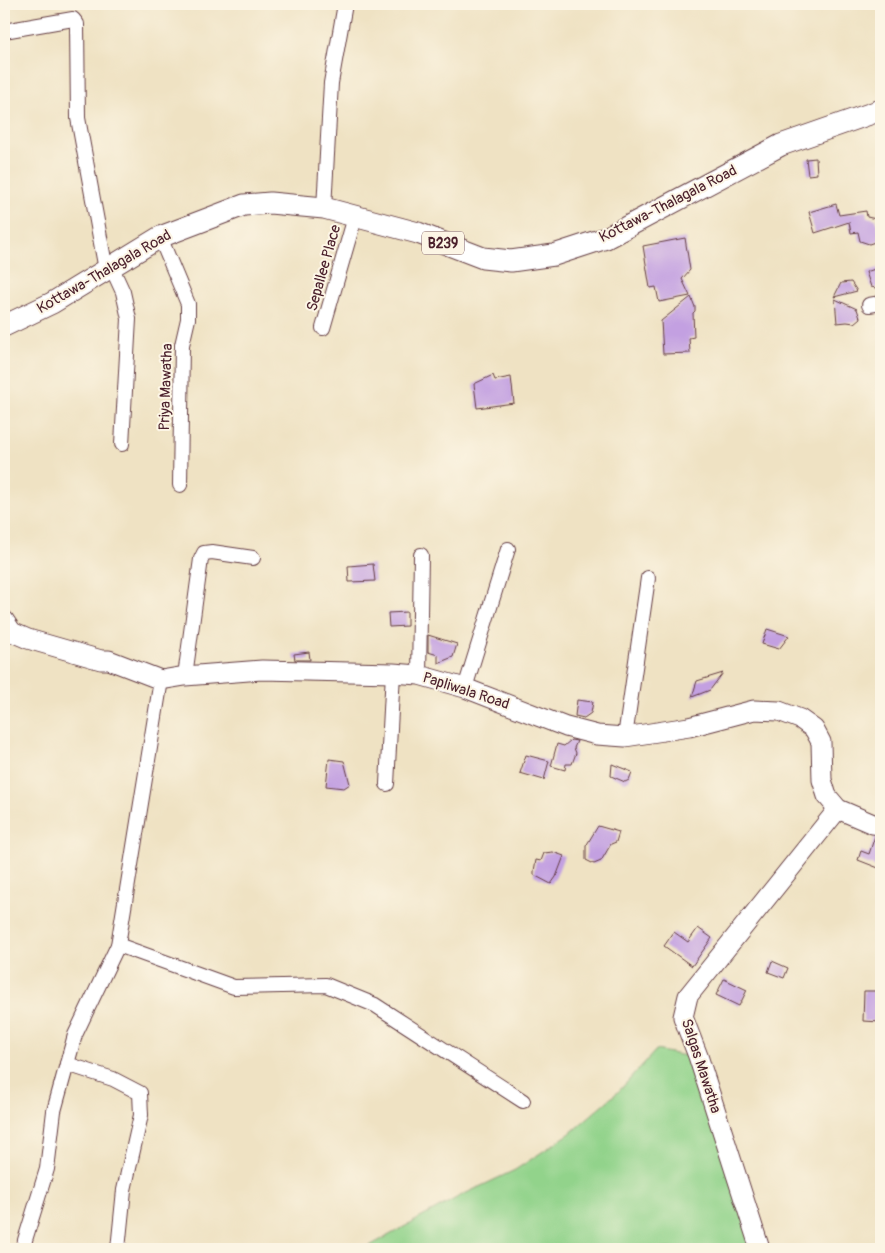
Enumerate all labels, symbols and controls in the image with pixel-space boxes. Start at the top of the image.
street label: Kottawa-Thalagala Road [596,161,740,247]
street label: Sepallee Place [303,222,346,314]
street label: Kottawa-Thalagala Road [33,226,175,318]
road number: B239 [422,232,464,254]
street label: Priya Mawatha [155,343,177,431]
street label: Papliwala Road [420,668,512,714]
street label: Salgas Mawatha [677,1016,725,1116]

